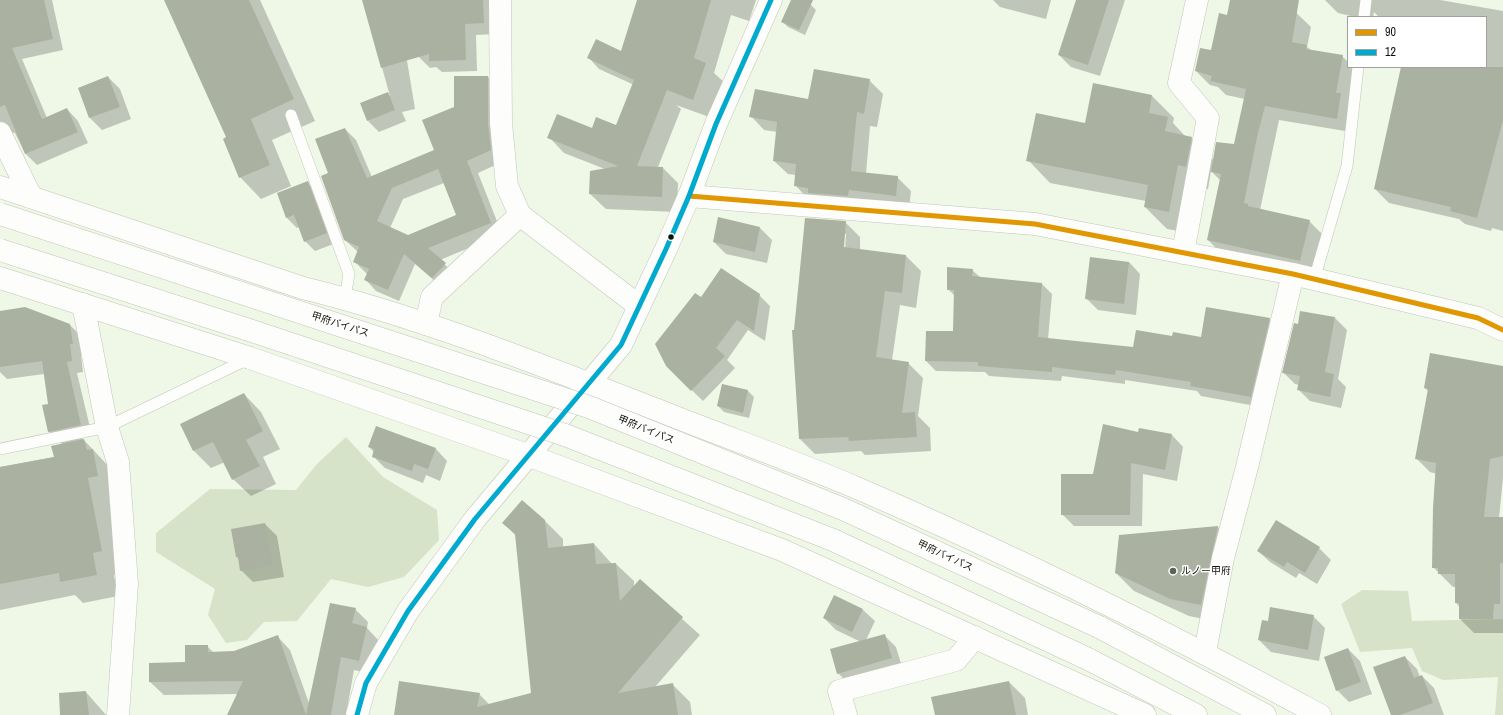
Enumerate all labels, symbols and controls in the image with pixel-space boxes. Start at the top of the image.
legend [1347,16,1487,68]
text: 90 [1385,24,1396,40]
text: 12 [1385,44,1396,60]
unlabelled marker [666,232,676,242]
street label: 甲府バイパス [310,310,370,340]
street label: 甲府バイパス [616,413,676,447]
street label: 甲府バイパス [915,538,975,574]
place label: ルノー甲府 [1181,565,1231,577]
marker: ルノー甲府 [1168,566,1178,576]

